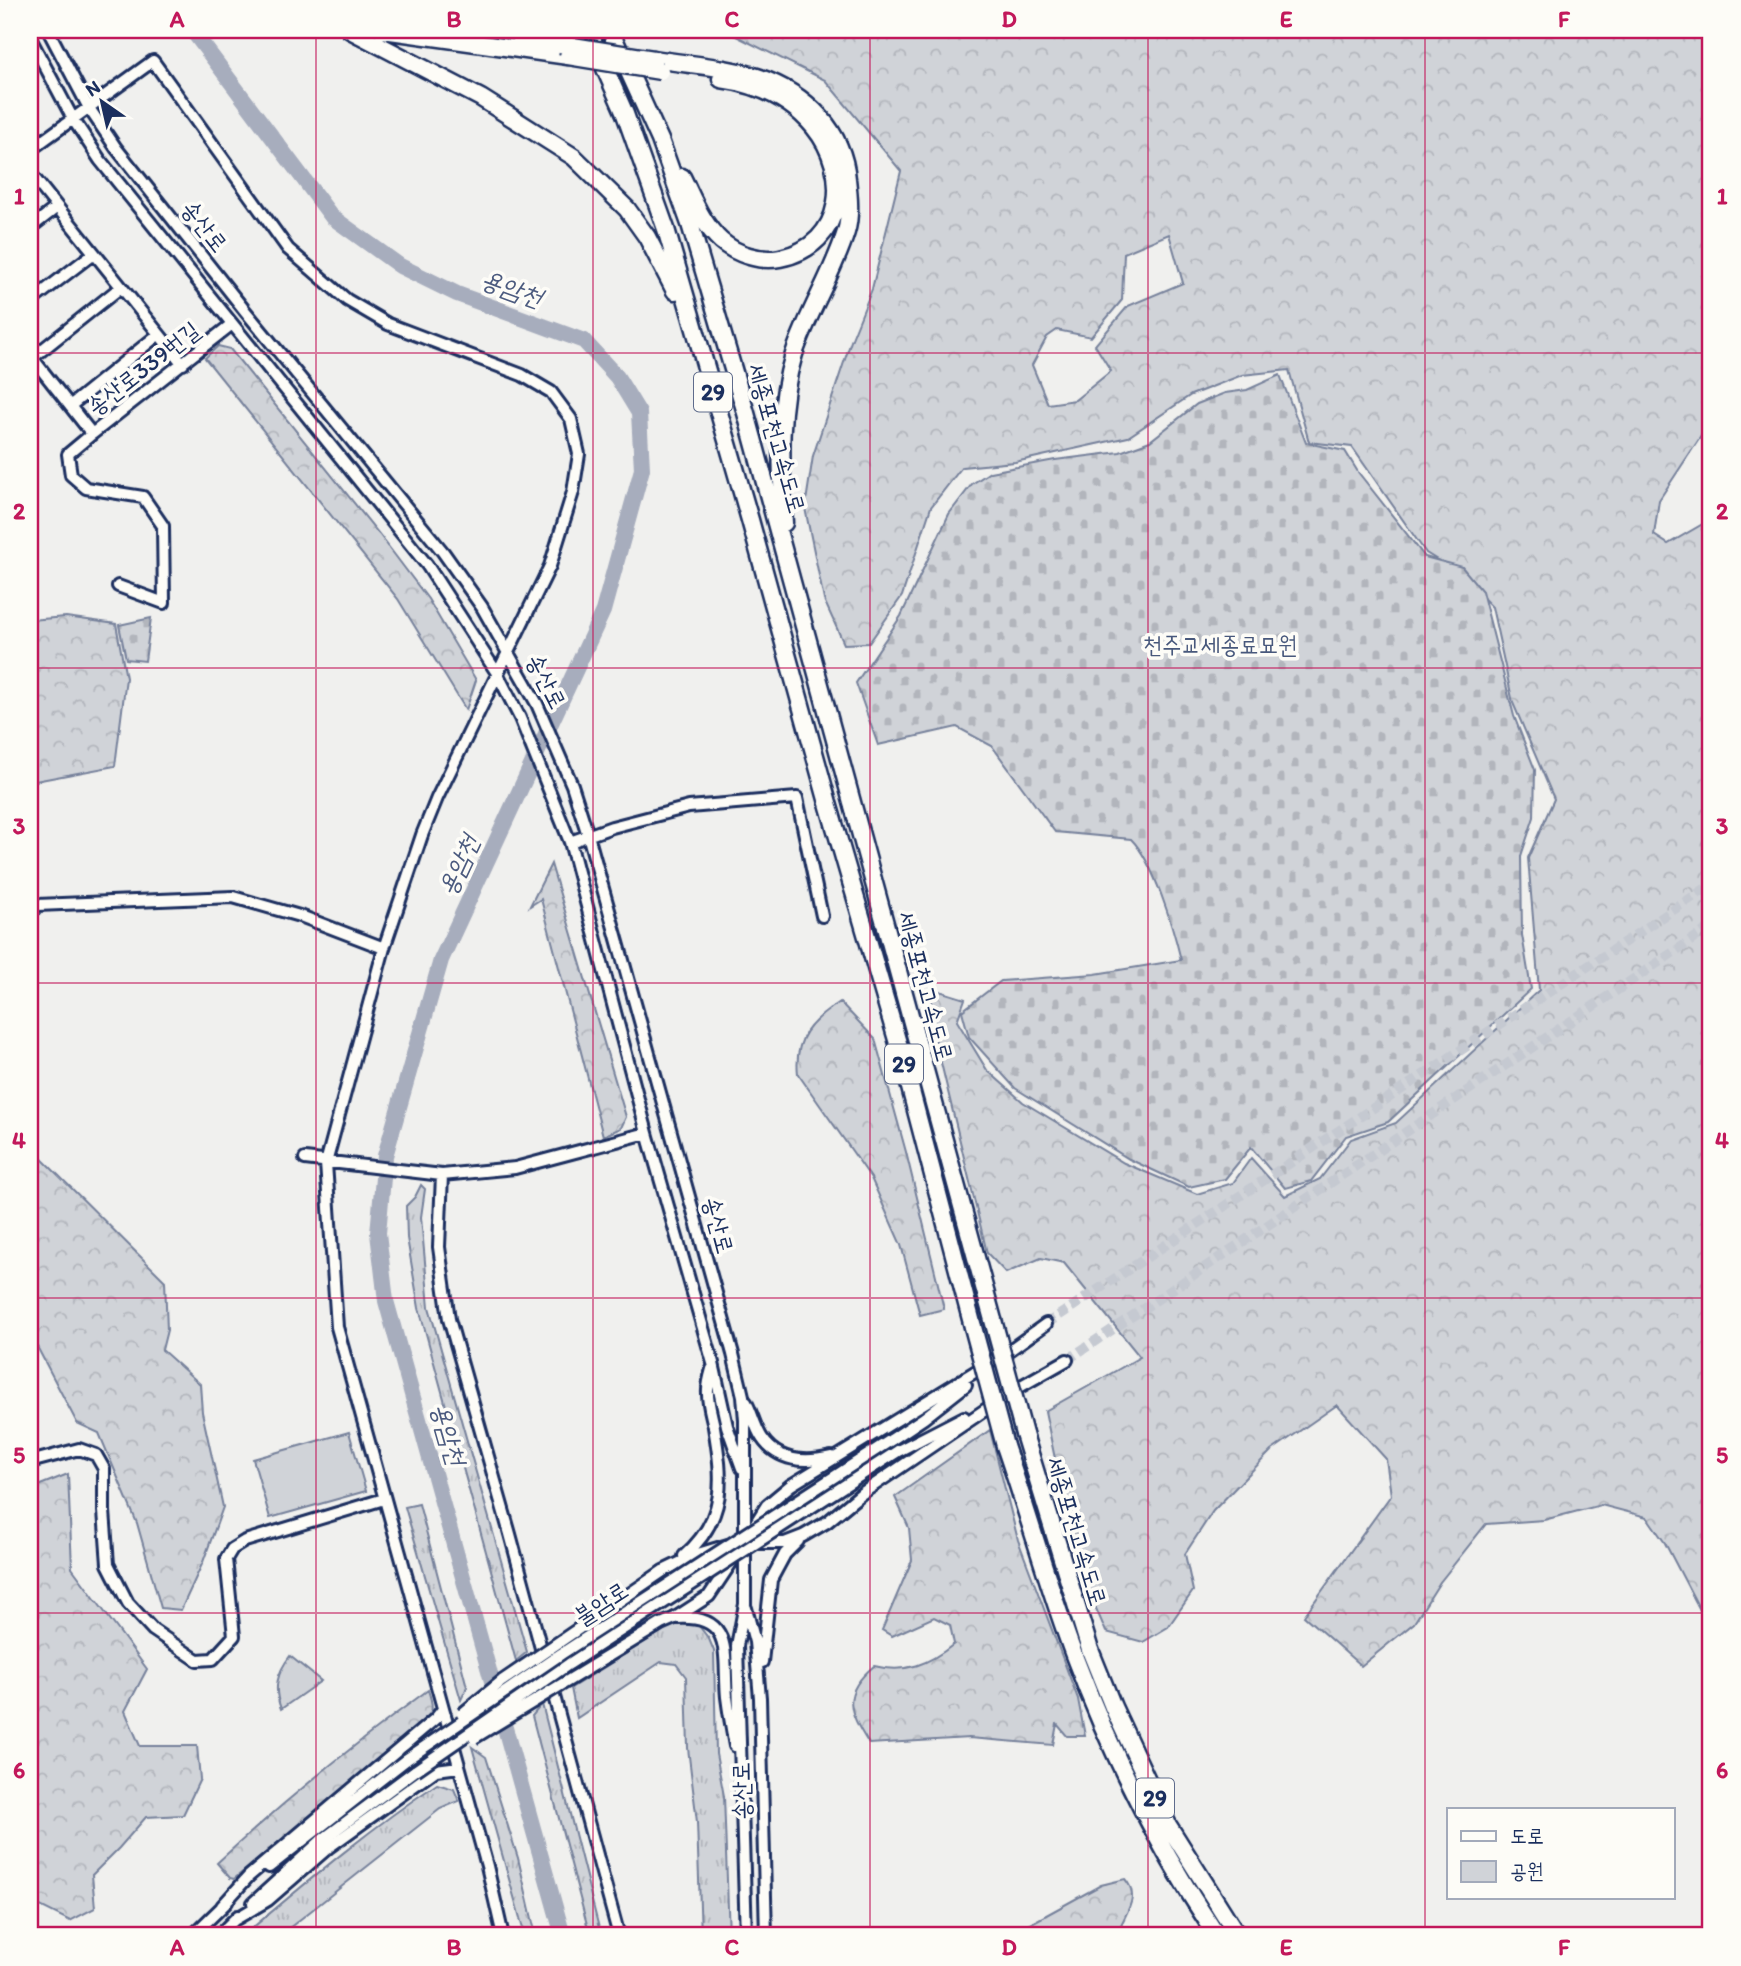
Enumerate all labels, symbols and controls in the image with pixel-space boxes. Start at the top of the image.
text: A [169,5,185,33]
text: B [447,5,462,33]
text: C [725,5,740,33]
text: D [1001,5,1017,33]
text: E [1280,5,1293,33]
text: F [1558,5,1571,33]
north arrow [66,66,136,136]
text: N [81,75,105,101]
text: 1 [14,182,25,210]
text: 1 [1717,182,1728,210]
street label: 송산로 [176,194,234,258]
water label: 용암천 [477,262,550,315]
street label: 송산로339번길 [81,315,205,421]
street label: 세종포천고속도로 [742,360,812,516]
road number: 29 [694,372,732,412]
text: 2 [13,497,26,525]
text: 2 [1716,497,1729,525]
park label: 천주교세종료묘원 [1143,630,1297,659]
street label: 송산로 [521,649,573,713]
text: 3 [13,812,26,840]
text: 3 [1716,812,1729,840]
water label: 용암천 [430,827,487,900]
street label: 세종포천고속도로 [892,908,960,1064]
road number: 29 [885,1044,923,1084]
text: 4 [12,1126,26,1154]
text: 4 [1715,1126,1729,1154]
street label: 송산로 [697,1193,741,1257]
water label: 용암천 [425,1399,474,1472]
text: 5 [13,1441,25,1469]
text: 5 [1716,1441,1728,1469]
street label: 세종포천고속도로 [1041,1453,1113,1609]
street label: 불암로 [569,1575,633,1631]
text: 6 [13,1756,25,1784]
text: 6 [1716,1756,1728,1784]
street label: 송산로 [726,1762,756,1820]
road number: 29 [1136,1778,1174,1817]
legend [1447,1808,1674,1899]
text: 도로 [1510,1823,1544,1848]
text: 공원 [1510,1858,1544,1883]
text: A [169,1933,185,1961]
text: B [447,1933,462,1961]
text: C [725,1933,740,1961]
text: D [1001,1933,1017,1961]
text: E [1280,1933,1293,1961]
text: F [1558,1933,1571,1961]

